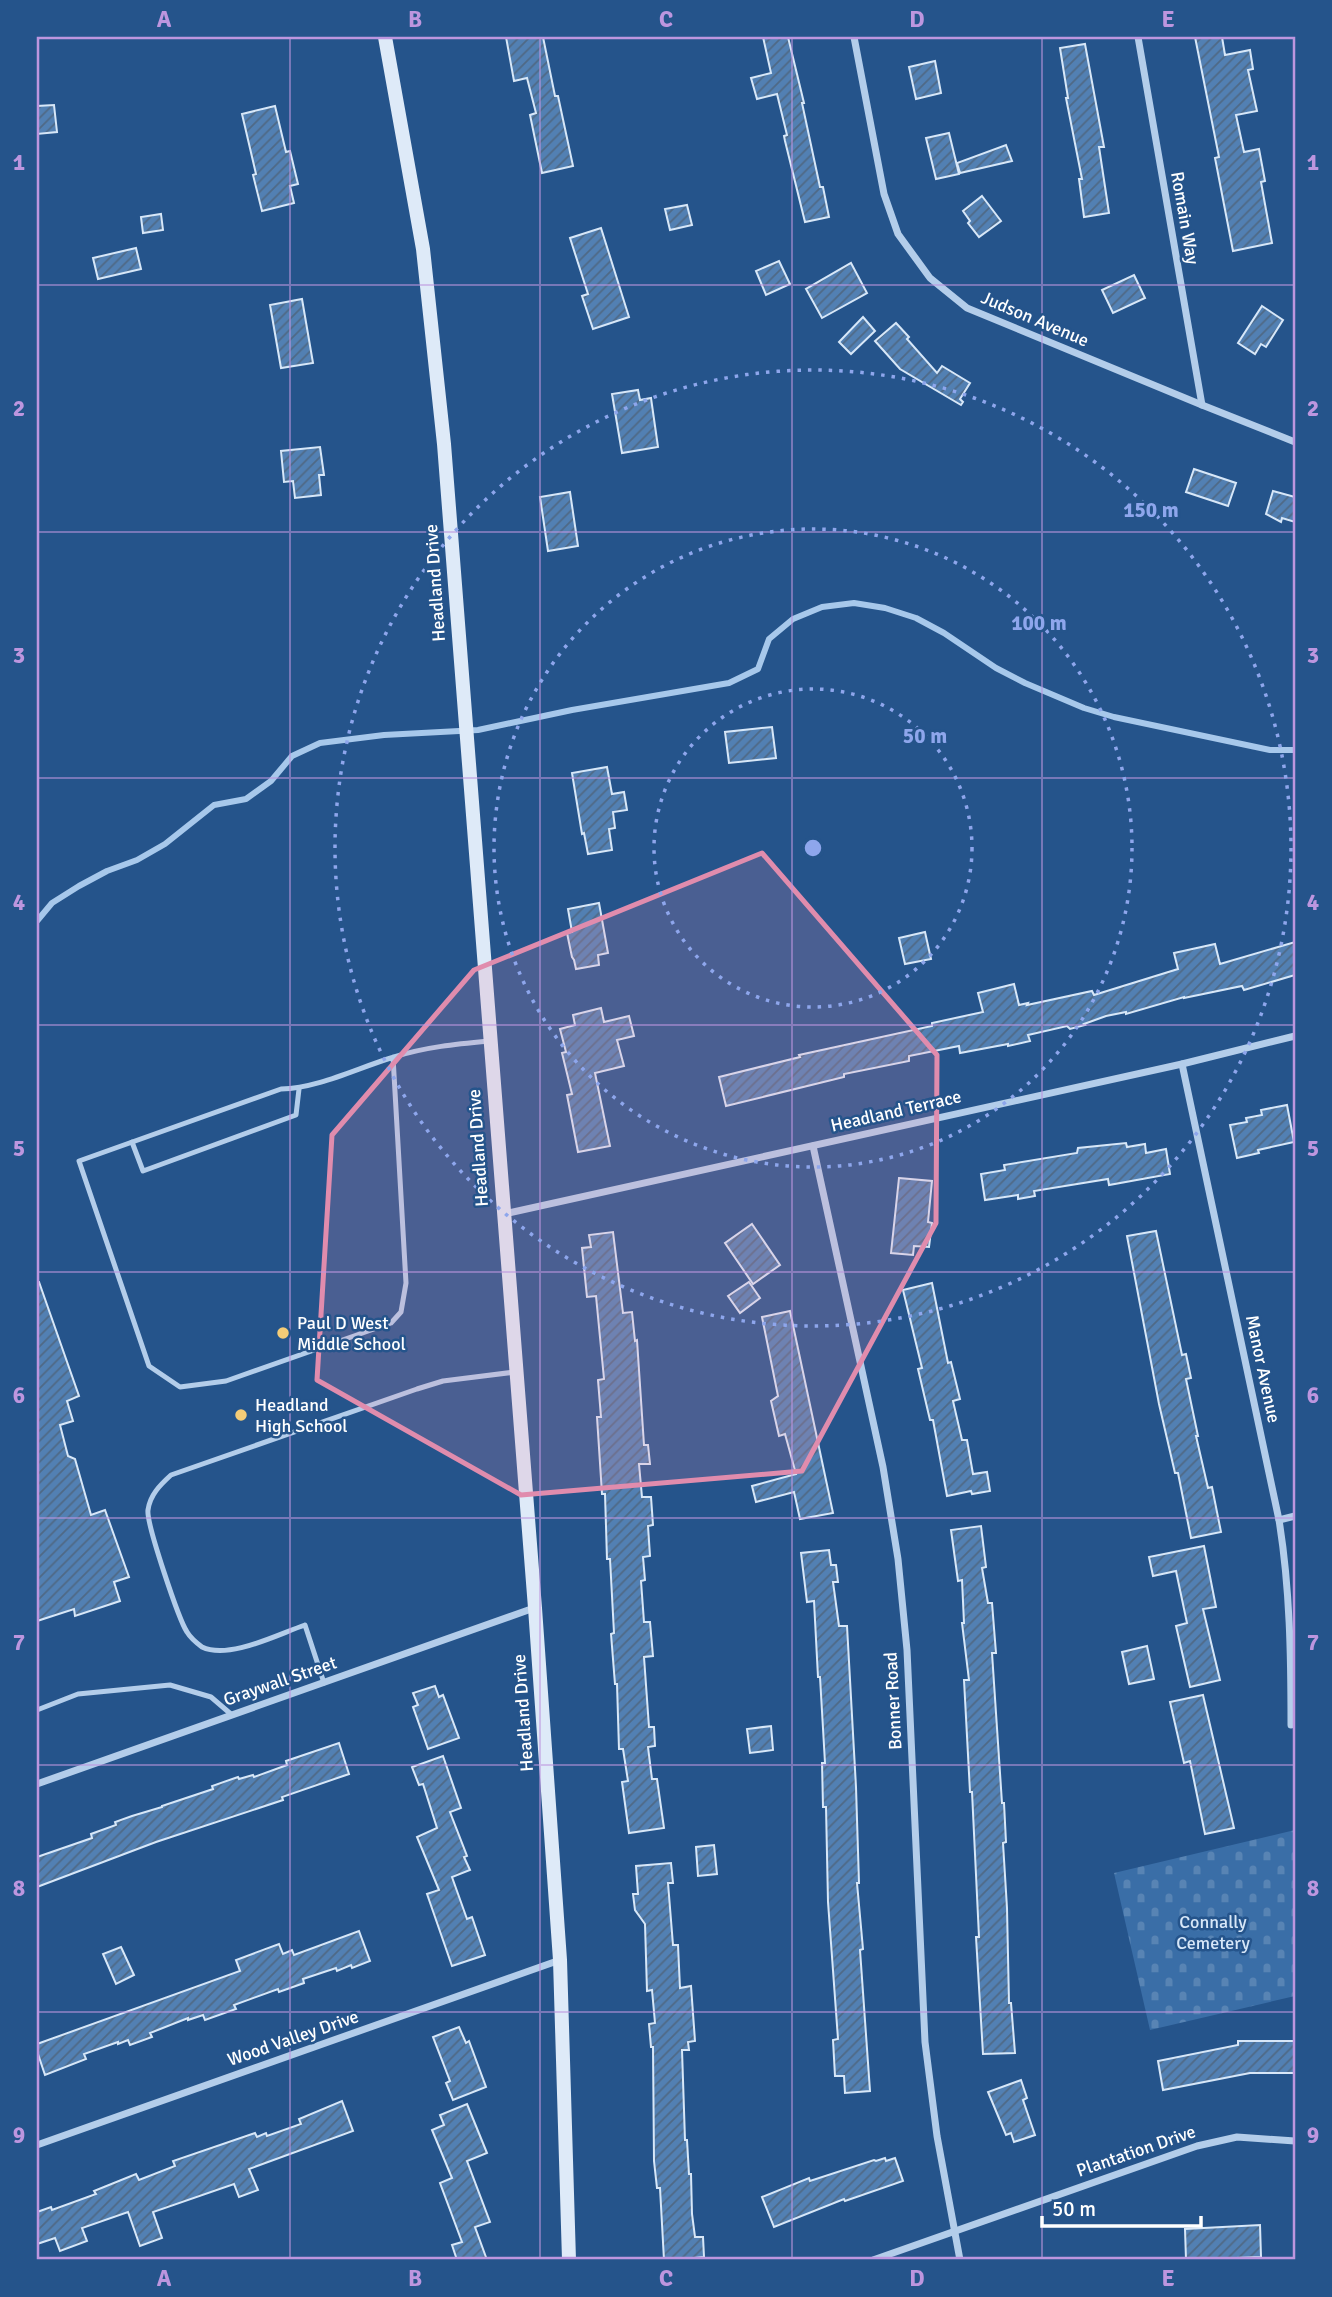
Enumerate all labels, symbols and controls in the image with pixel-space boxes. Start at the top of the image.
text: A [157,5,172,34]
text: B [408,5,422,34]
text: C [659,5,673,34]
text: D [909,5,925,34]
text: E [1161,5,1175,34]
text: 1 [13,148,25,177]
text: 1 [1307,148,1319,177]
street label: Romain Way [1166,170,1204,267]
street label: Judson Avenue [978,286,1092,352]
text: 2 [13,394,25,423]
text: 2 [1307,394,1319,423]
text: 150 m [1123,497,1179,523]
street label: Headland Drive [420,523,450,643]
text: 100 m [1011,610,1067,636]
text: 3 [13,641,25,670]
text: 3 [1307,641,1319,670]
text: 50 m [903,723,947,749]
centre of rings [801,836,825,860]
text: 4 [13,888,25,917]
text: 4 [1307,888,1319,917]
street label: Headland Terrace [829,1085,963,1137]
street label: Headland Drive [463,1088,493,1208]
text: 5 [13,1134,25,1163]
text: 5 [1307,1134,1319,1163]
place label: Paul D West Middle School [297,1312,406,1355]
street label: Manor Avenue [1241,1313,1285,1425]
marker: Paul D West Middle School [275,1325,291,1341]
text: 6 [13,1381,25,1410]
text: 6 [1307,1381,1319,1410]
place label: Headland High School [255,1394,348,1437]
marker: Headland High School [233,1407,249,1423]
text: 7 [13,1628,25,1657]
text: 7 [1307,1628,1319,1657]
street label: Graywall Street [220,1651,340,1711]
street label: Bonner Road [879,1651,907,1751]
street label: Headland Drive [508,1653,538,1773]
text: 8 [13,1874,25,1903]
text: 8 [1307,1874,1319,1903]
park label: Connally Cemetery [1176,1911,1250,1954]
street label: Wood Valley Drive [225,2005,361,2071]
street label: Plantation Drive [1074,2120,1198,2182]
text: 9 [13,2121,25,2150]
text: 9 [1307,2121,1319,2150]
scale bar [1042,2185,1201,2229]
text: 50 m [1052,2196,1096,2222]
text: A [157,2264,172,2293]
text: B [408,2264,422,2293]
text: C [659,2264,673,2293]
text: D [909,2264,925,2293]
text: E [1161,2264,1175,2293]

